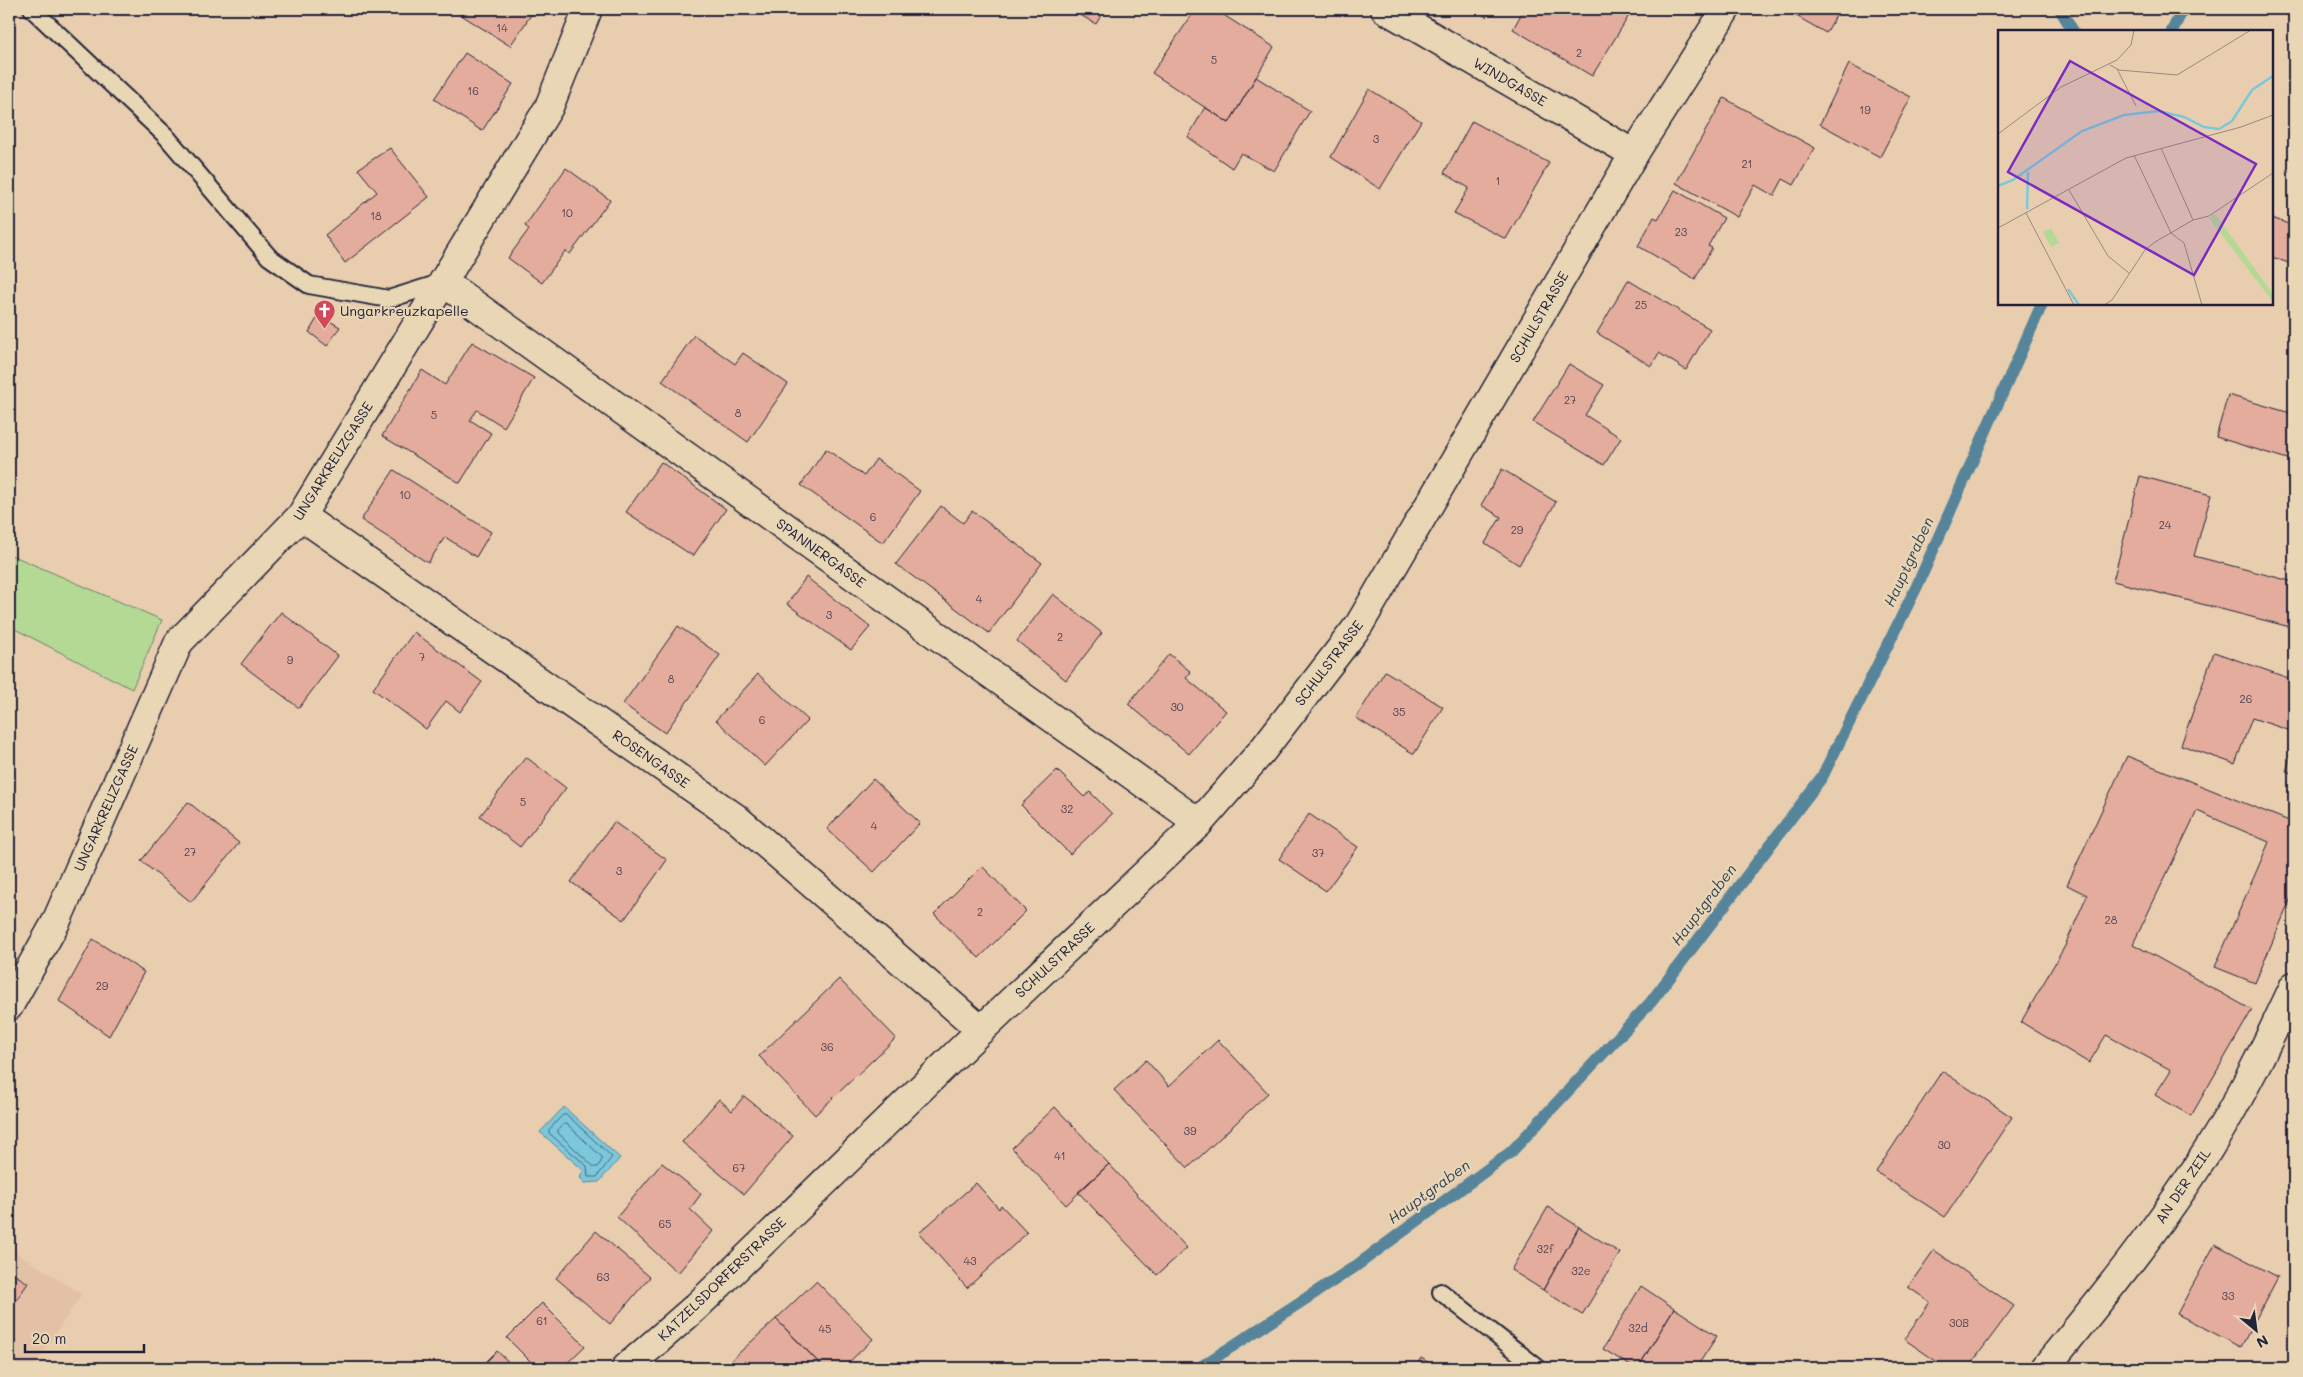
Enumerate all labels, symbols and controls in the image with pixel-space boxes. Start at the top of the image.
house number: 14 [496,20,508,35]
inset map [1998,30,2273,305]
house number: 2 [1576,45,1582,60]
house number: 5 [1211,52,1217,67]
street label: WINDGASSE [1470,53,1551,110]
house number: 16 [467,83,479,98]
house number: 19 [1859,102,1871,117]
house number: 3 [1373,131,1380,146]
house number: 21 [1741,156,1753,171]
house number: 1 [1496,173,1500,188]
house number: 10 [561,205,573,220]
house number: 18 [370,208,382,223]
house number: 23 [1675,224,1688,239]
street label: SCHULSTRASSE [1505,268,1572,366]
house number: 25 [1635,297,1647,312]
church icon: Ungarkreuzkapelle [312,299,336,330]
place label: Ungarkreuzkapelle [340,301,469,320]
house number: 27 [1564,392,1576,407]
street label: UNGARKREUZGASSE [288,398,377,524]
house number: 8 [735,405,742,420]
house number: 5 [431,407,437,422]
house number: 10 [399,487,411,502]
house number: 6 [870,509,876,524]
water label: Hauptgraben [1879,513,1938,610]
street label: SPANNERGASSE [773,514,870,592]
house number: 24 [2159,517,2172,532]
house number: 29 [1511,522,1524,537]
house number: 4 [976,591,983,606]
house number: 3 [826,607,833,622]
street label: SCHULSTRASSE [1290,616,1367,709]
house number: 2 [1057,629,1063,644]
house number: 7 [419,649,425,664]
house number: 9 [287,652,294,667]
house number: 8 [668,671,675,686]
house number: 26 [2240,691,2252,706]
house number: 30 [1170,699,1184,714]
house number: 35 [1393,704,1405,719]
house number: 6 [759,712,765,727]
street label: ROSENGASSE [609,725,694,792]
street label: UNGARKREUZGASSE [69,741,142,874]
house number: 5 [520,794,526,809]
house number: 32 [1061,801,1073,816]
house number: 4 [871,818,878,833]
house number: 27 [184,844,196,859]
house number: 37 [1312,845,1324,860]
water label: Hauptgraben [1666,860,1740,949]
house number: 3 [616,863,623,878]
house number: 2 [977,904,983,919]
house number: 28 [2105,912,2118,927]
street label: SCHULSTRASSE [1011,918,1099,1002]
house number: 29 [96,978,109,993]
house number: 36 [820,1039,834,1054]
house number: 39 [1184,1123,1197,1138]
house number: 30 [1937,1137,1951,1152]
street label: AN DER ZEIL [2151,1144,2215,1227]
house number: 41 [1054,1148,1066,1163]
water label: Hauptgraben [1383,1155,1473,1228]
house number: 67 [733,1160,745,1175]
street label: KATZELSDORFERSTRASSE [653,1212,790,1345]
house number: 65 [658,1216,672,1231]
house number: 32f [1537,1241,1554,1256]
house number: 43 [964,1253,977,1268]
house number: 32e [1571,1263,1591,1278]
house number: 63 [596,1269,610,1284]
house number: 33 [2222,1288,2235,1303]
north arrow [2230,1304,2280,1354]
house number: 61 [536,1313,548,1328]
house number: 30B [1949,1315,1969,1330]
house number: 32d [1628,1320,1648,1335]
house number: 45 [819,1321,831,1336]
scale bar [25,1322,144,1354]
text: 20 m [32,1328,66,1348]
text: N [2253,1331,2272,1353]

